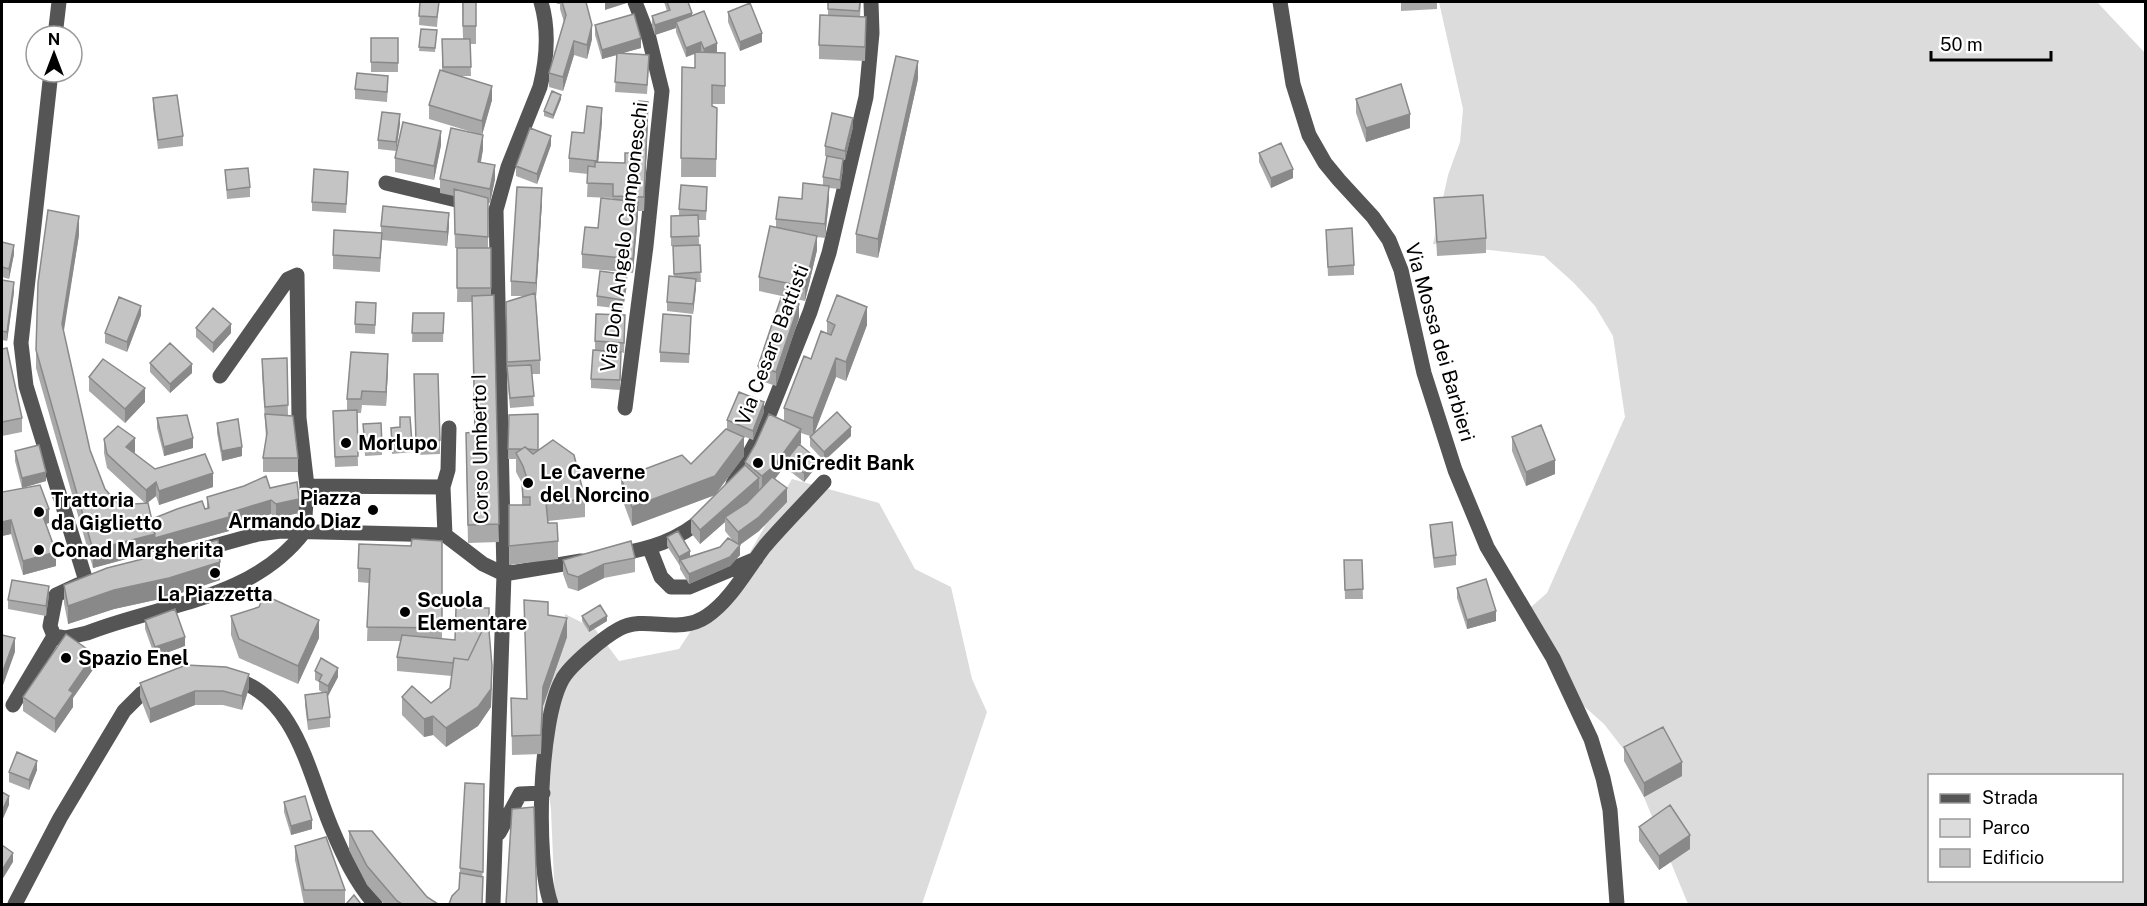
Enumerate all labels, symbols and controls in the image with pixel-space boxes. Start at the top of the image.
north arrow [24,24,84,84]
scale bar [1931,24,2051,62]
text: N [48,30,60,49]
text: 50 m [1940,34,1983,55]
street label: Via Don Angelo Camponeschi [596,101,652,373]
street label: Via Mossa dei Barbieri [1400,240,1480,444]
street label: Via Cesare Battisti [730,261,814,429]
street label: Corso Umberto I [467,374,493,524]
place label: Morlupo [358,431,438,455]
marker: Morlupo [339,436,353,450]
place label: UniCredit Bank [770,451,915,475]
marker: UniCredit Bank [751,456,765,470]
place label: Le Caverne del Norcino [540,460,650,507]
marker: Le Caverne del Norcino [521,476,535,490]
place label: Piazza Armando Diaz [228,486,361,533]
place label: Trattoria da Giglietto [51,488,162,535]
marker: Piazza Armando Diaz [366,503,380,517]
marker: Trattoria da Giglietto [32,505,46,519]
place label: Conad Margherita [51,538,224,562]
marker: Conad Margherita [32,543,46,557]
marker: La Piazzetta [208,566,222,580]
place label: La Piazzetta [157,582,273,606]
place label: Scuola Elementare [417,588,527,635]
marker: Scuola Elementare [398,605,412,619]
place label: Spazio Enel [78,646,189,670]
marker: Spazio Enel [59,651,73,665]
legend [1928,774,2123,882]
text: Strada [1982,787,2038,808]
text: Parco [1982,817,2030,838]
text: Edificio [1982,847,2044,868]

